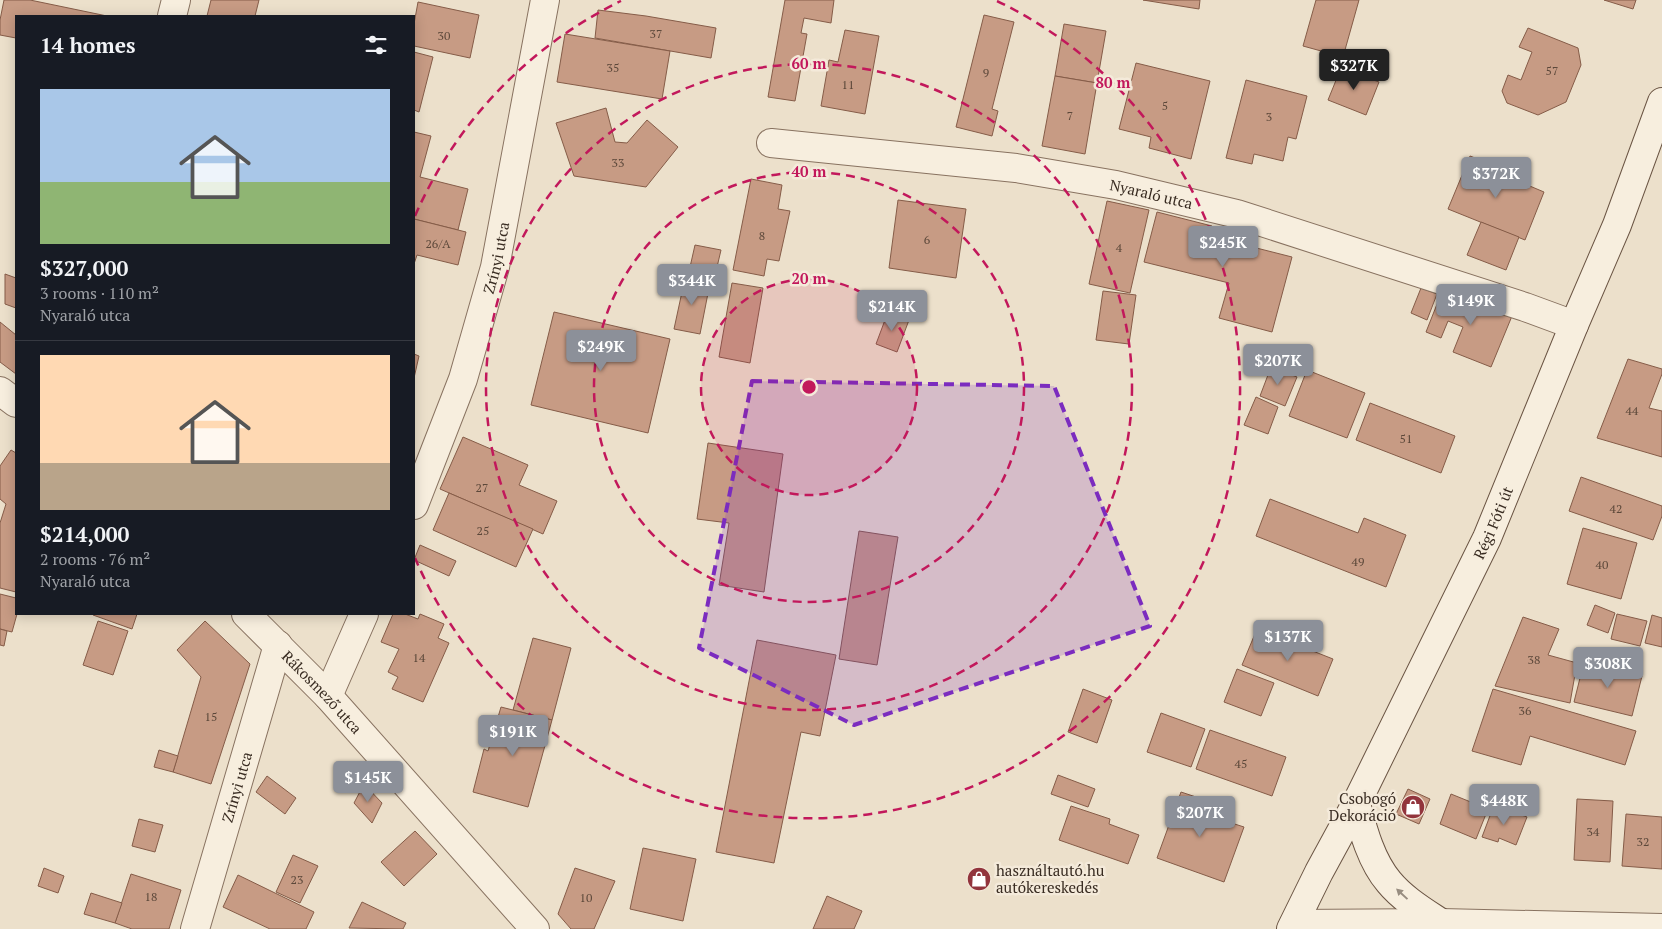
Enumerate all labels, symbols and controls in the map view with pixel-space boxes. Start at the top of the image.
house number: 37 [650,26,662,41]
house number: 30 [438,28,450,43]
text: 14 homes [40,31,136,59]
icon: filters [362,31,390,59]
pin: $327K [1319,48,1389,91]
text: 60 m [792,53,827,73]
text: $327K [1330,54,1378,76]
house number: 35 [607,60,619,75]
house number: 57 [1546,63,1558,78]
house number: 9 [983,65,989,80]
text: 80 m [1096,72,1131,92]
house number: 11 [842,77,854,92]
house number: 5 [1162,98,1168,113]
house number: 7 [1067,108,1073,123]
house number: 3 [1266,109,1272,124]
icon: home [170,122,260,212]
house number: 33 [612,155,624,170]
pin: $372K [1461,156,1531,199]
text: 40 m [792,161,827,181]
text: $372K [1472,162,1520,184]
street label: Nyaraló utca [1108,174,1195,213]
street label: Zrínyi utca [478,220,513,296]
pin: $245K [1188,226,1258,268]
house number: 8 [759,228,765,243]
text: $245K [1199,231,1247,253]
house number: 6 [924,232,931,247]
house number: 26/A [425,236,451,251]
house number: 4 [1116,240,1123,255]
text: $327,000 [40,254,128,282]
pin: $344K [657,264,727,306]
text: 20 m [792,268,827,288]
text: $344K [668,269,716,291]
text: 3 rooms · 110 m² [40,282,159,304]
pin: $149K [1436,284,1506,326]
text: $149K [1447,289,1495,311]
pin: $214K [857,290,927,332]
text: $214K [868,295,916,317]
text: Nyaraló utca [40,304,130,326]
pin: $249K [566,330,636,372]
text: $249K [577,335,625,357]
pin: $207K [1243,344,1313,386]
text: $207K [1254,349,1302,371]
centre of rings [800,378,818,396]
icon: home [170,387,260,477]
house number: 44 [1626,403,1639,418]
house number: 51 [1400,431,1412,446]
house number: 27 [476,480,488,495]
street label: Régi Fóti út [1468,483,1517,562]
house number: 42 [1610,501,1622,516]
text: $214,000 [40,520,129,548]
house number: 25 [477,523,489,538]
text: 2 rooms · 76 m² [40,548,150,570]
house number: 49 [1352,554,1364,569]
house number: 40 [1596,557,1608,572]
text: Nyaraló utca [40,570,130,592]
pin: $137K [1253,620,1323,662]
text: $137K [1264,625,1312,647]
street label: Rákosmező utca [278,646,367,738]
pin: $308K [1573,646,1643,689]
house number: 14 [413,650,426,665]
house number: 38 [1528,652,1540,667]
text: $308K [1584,652,1632,674]
house number: 36 [1519,703,1532,718]
house number: 15 [205,709,217,724]
pin: $191K [478,714,548,757]
text: $191K [489,720,537,742]
street label: Zrínyi utca [217,749,256,825]
house number: 45 [1235,756,1247,771]
pin: $145K [333,760,403,803]
text: $145K [344,766,392,788]
pin: $448K [1469,784,1539,826]
place label: Csobogó Dekoráció [1329,788,1396,825]
text: $448K [1480,789,1528,811]
shop icon: Csobogó Dekoráció [1400,794,1426,820]
pin: $207K [1165,796,1235,838]
text: $207K [1176,801,1224,823]
house number: 34 [1587,824,1600,839]
house number: 32 [1637,834,1649,849]
place label: használtautó.hu autókereskedés [996,860,1105,897]
shop icon: használtautó.hu autókereskedés [966,866,992,892]
house number: 23 [291,872,303,887]
one-way arrow [1396,888,1408,900]
house number: 18 [145,889,157,904]
house number: 10 [580,890,592,905]

